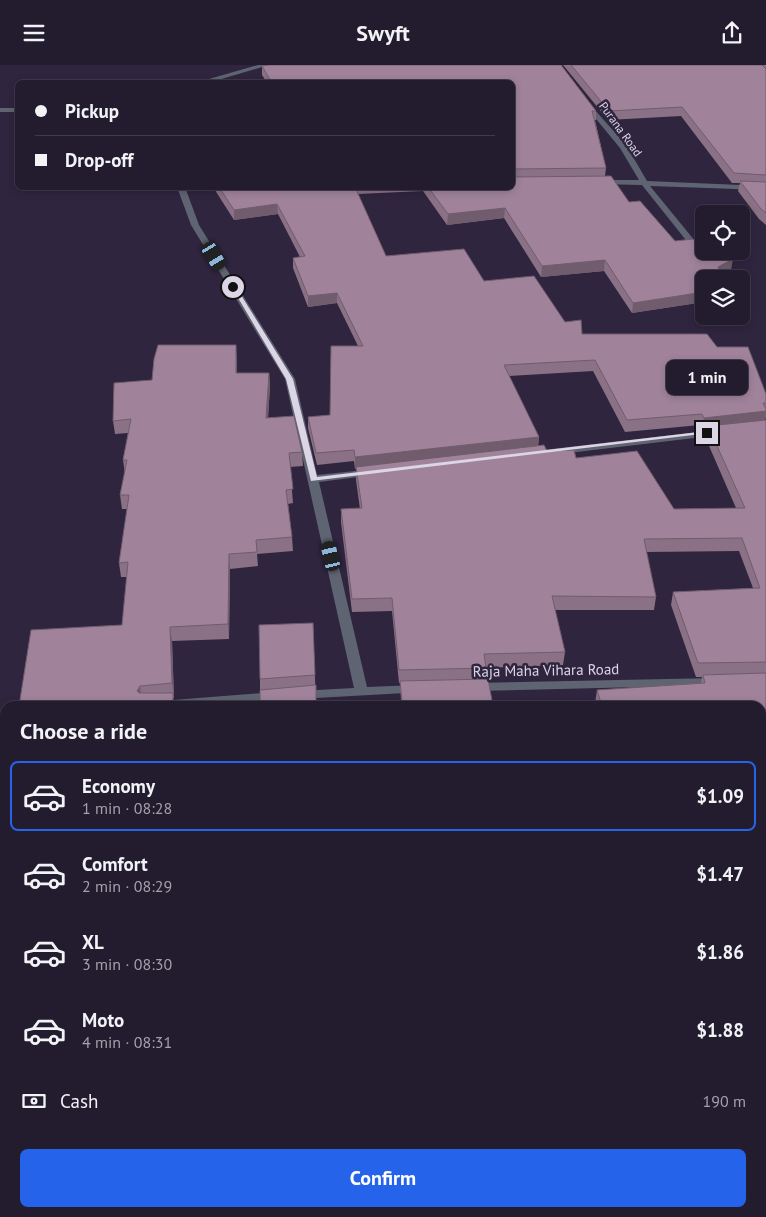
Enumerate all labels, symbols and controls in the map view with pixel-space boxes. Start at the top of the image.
icon: menu [20,19,48,47]
text: Swyft [356,19,410,47]
icon: share [718,19,746,47]
text: Pickup [65,99,119,123]
street label: Purana Road [596,99,646,159]
text: Drop-off [65,148,133,172]
map controls [695,205,750,325]
button: locate [695,205,750,260]
car [199,239,228,273]
button: layers [695,270,750,325]
route start [222,276,244,298]
callout: 1 min [666,361,748,395]
text: 1 min [687,367,727,387]
route end [696,422,718,444]
car [320,540,341,572]
street label: Raja Maha Vihara Road [473,659,619,681]
text: Choose a ride [20,717,147,745]
icon: car [22,774,67,819]
text: Economy [82,774,155,798]
text: $1.09 [696,784,744,808]
text: 1 min · 08:28 [82,798,172,818]
icon: car [22,852,67,897]
text: Comfort [82,852,148,876]
text: $1.47 [696,862,744,886]
text: 2 min · 08:29 [82,876,172,896]
icon: car [22,930,67,975]
text: XL [82,930,104,954]
text: $1.86 [696,940,744,964]
text: 3 min · 08:30 [82,954,172,974]
icon: car [22,1008,67,1053]
text: Moto [82,1008,124,1032]
text: $1.88 [696,1018,744,1042]
text: 4 min · 08:31 [82,1032,172,1052]
icon: cash [20,1087,48,1115]
text: Cash [60,1089,98,1113]
text: 190 m [703,1091,746,1111]
button: Confirm [20,1149,746,1207]

